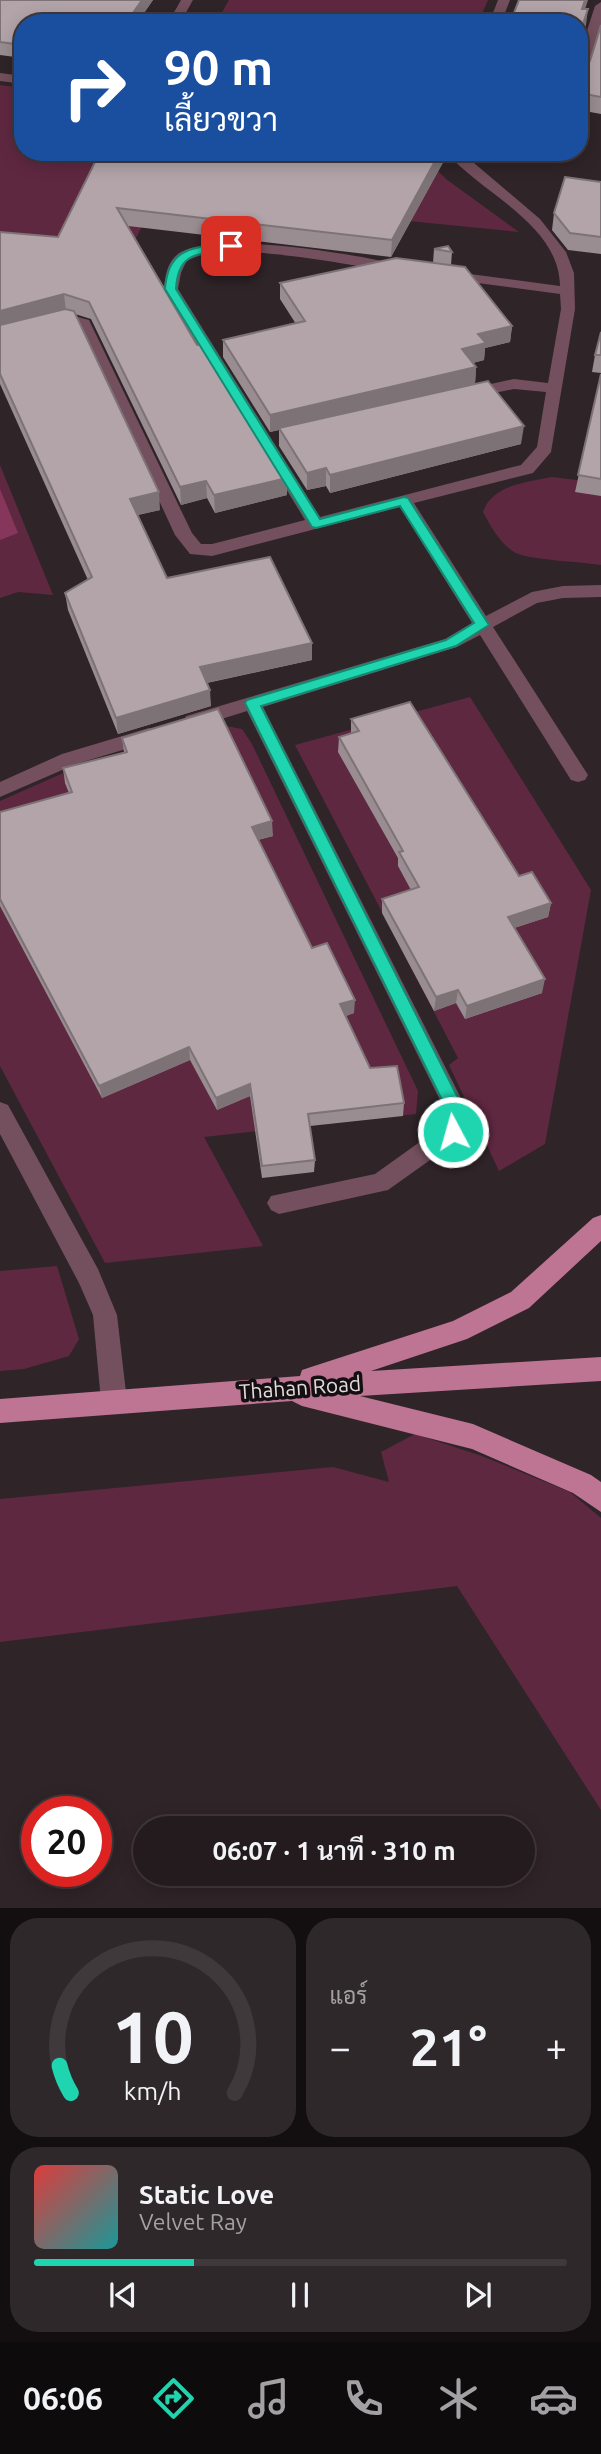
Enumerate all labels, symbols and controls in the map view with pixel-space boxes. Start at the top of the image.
text: 90 m [164,39,273,94]
icon: right [49,42,140,133]
text: เลี้ยวขวา [164,101,278,137]
pin [201,216,261,276]
icon: arrive [212,227,250,265]
position arrow [416,1095,490,1169]
street label: Thahan Road [238,1371,362,1403]
speed limit sign: 20 [21,1796,112,1887]
text: 06:07 · 1 นาที · 310 m [212,1836,456,1865]
text: แอร์ [330,1983,367,2008]
text: 10 [112,1996,194,2078]
text: 21° [410,2018,487,2076]
text: − [330,2026,351,2068]
text: + [546,2026,567,2068]
text: km/h [124,2077,182,2105]
text: Static Love [139,2180,274,2209]
text: Velvet Ray [139,2209,247,2234]
icon: previous [104,2276,142,2314]
icon: pause [281,2276,319,2314]
icon: next [459,2276,497,2314]
icon: directions [149,2374,198,2423]
icon: music [244,2374,293,2423]
icon: phone [339,2374,388,2423]
icon: climate [434,2374,483,2423]
icon: car [529,2374,578,2423]
text: 06:06 [23,2380,103,2416]

